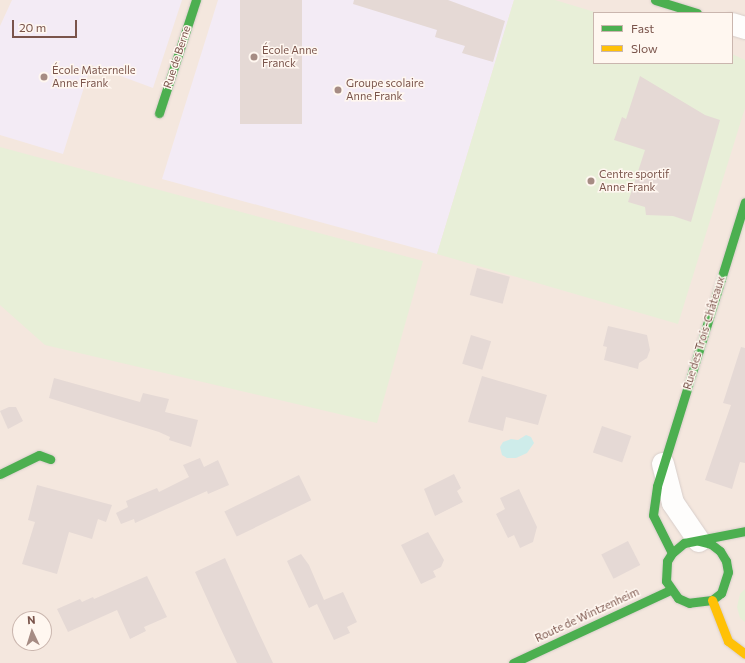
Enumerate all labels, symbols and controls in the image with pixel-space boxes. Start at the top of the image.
scale bar [14,12,79,38]
legend [593,12,733,64]
text: 20 m [19,20,46,34]
text: Fast [631,21,654,35]
street label: Rue de Berne [161,24,193,90]
text: Slow [631,41,658,55]
place label: École Anne Franck [262,44,317,70]
marker: École Anne Franck [249,52,259,62]
place label: École Maternelle Anne Frank [52,64,136,90]
marker: École Maternelle Anne Frank [39,72,49,82]
place label: Groupe scolaire Anne Frank [346,77,424,103]
marker: Groupe scolaire Anne Frank [333,85,343,95]
place label: Centre sportif Anne Frank [599,168,669,194]
marker: Centre sportif Anne Frank [586,176,596,186]
street label: Rue des Trois-Châteaux [681,275,727,391]
street label: Route de Wintzenheim [533,585,641,645]
north arrow [12,611,52,651]
text: N [27,613,36,626]

